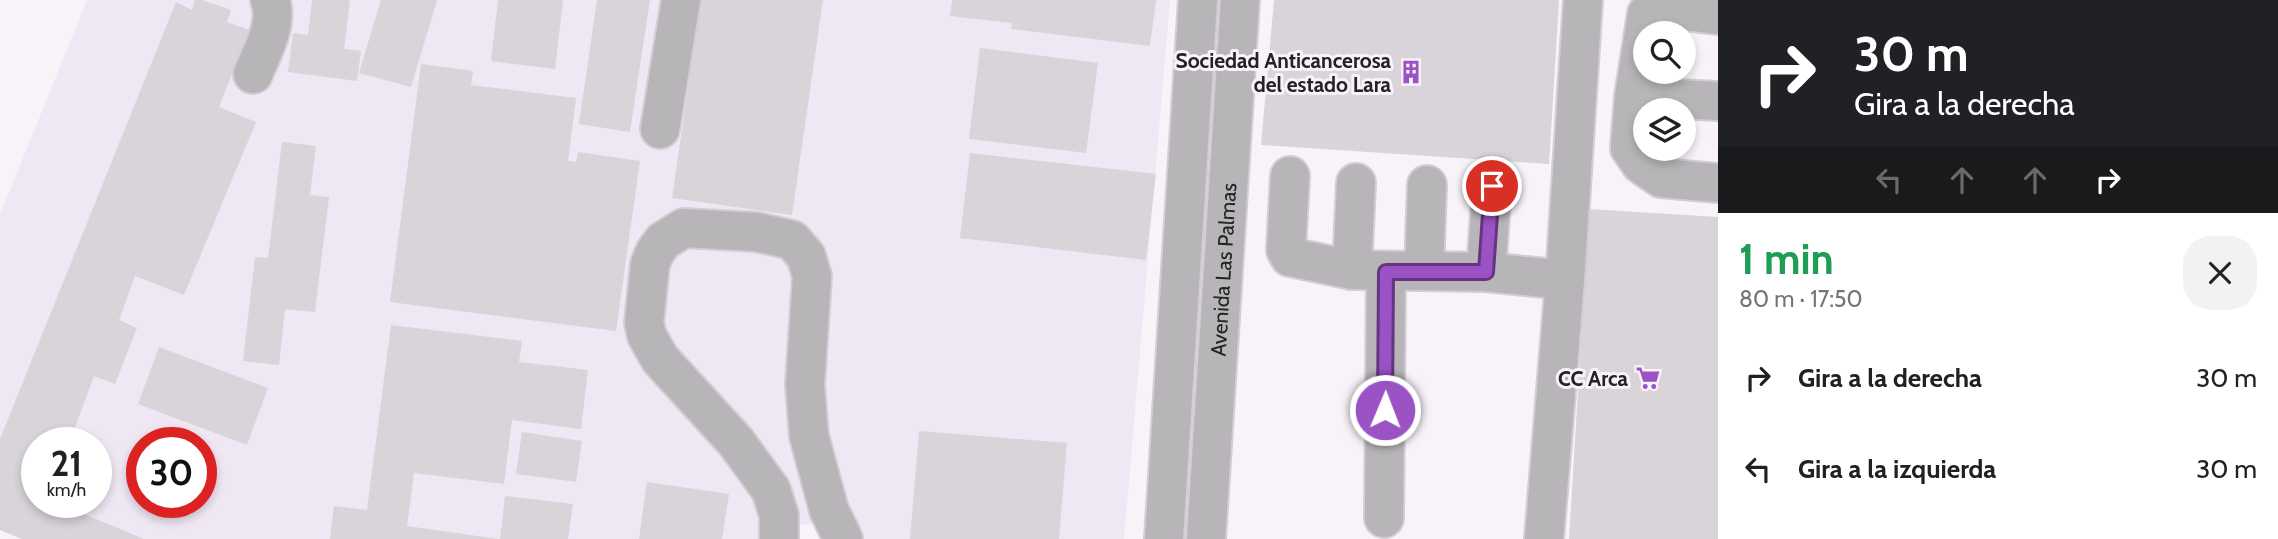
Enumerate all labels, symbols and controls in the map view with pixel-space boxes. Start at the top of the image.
map controls [1633,21,1696,161]
button: search [1633,21,1696,84]
text: 30 m [1854,24,1969,83]
icon: right [1739,28,1830,119]
place label: Sociedad Anticancerosa del estado Lara [1175,48,1392,97]
building icon: Sociedad Anticancerosa del estado Lara [1397,58,1425,86]
text: Gira a la derecha [1854,84,2075,123]
button: layers [1633,98,1696,161]
pin [1462,156,1522,216]
icon: left [1870,161,1908,199]
icon: ahead [1943,161,1981,199]
icon: ahead [2016,161,2054,199]
icon: right [2089,161,2127,199]
icon: arrive [1473,167,1511,205]
street label: Avenida Las Palmas [1205,182,1241,357]
text: 1 min [1739,233,1834,285]
button: close [2183,236,2257,310]
text: 80 m · 17:50 [1739,285,1863,313]
icon: right [1739,359,1777,397]
text: Gira a la derecha [1798,362,1982,394]
text: 30 m [2196,362,2257,394]
supermarket icon: CC Arca [1634,364,1662,392]
place label: CC Arca [1558,366,1629,391]
position arrow [1348,373,1422,447]
speed limit sign: 30 [126,427,217,518]
text: 21 [51,442,82,485]
icon: left [1739,450,1777,488]
text: Gira a la izquierda [1798,453,1996,485]
text: 30 m [2196,453,2257,485]
text: km/h [47,479,86,501]

